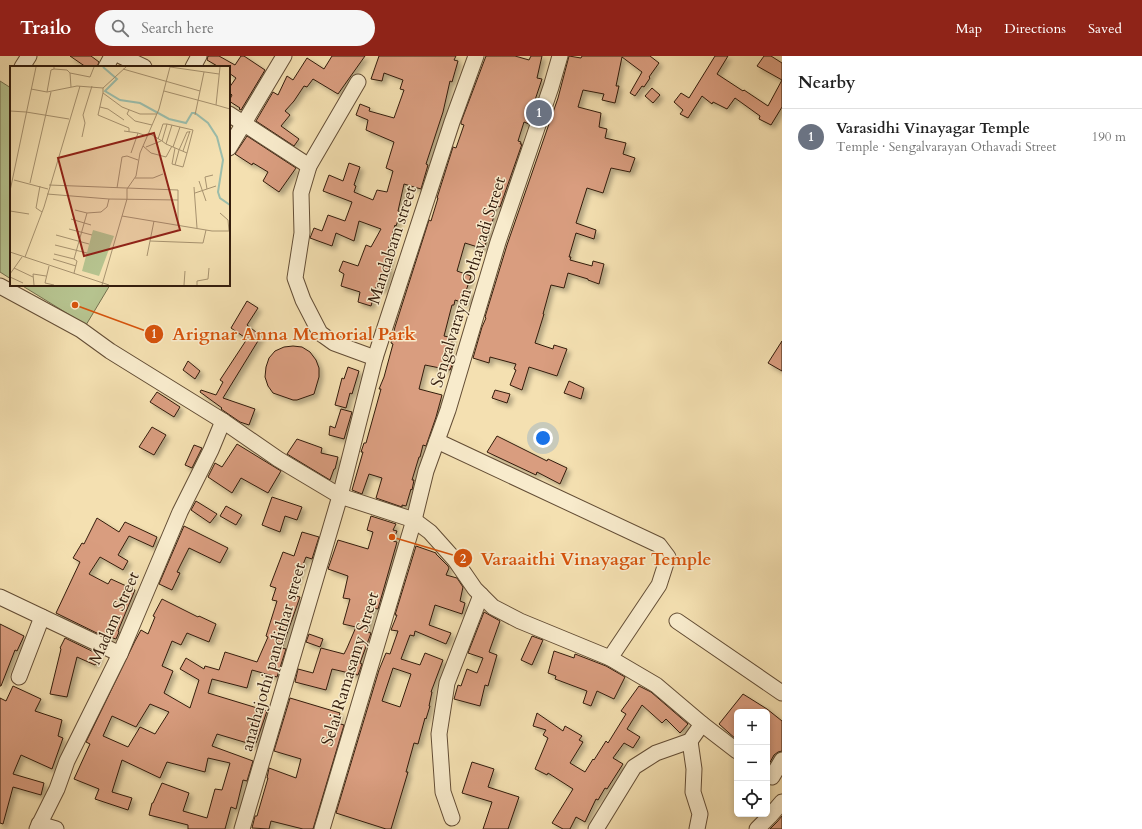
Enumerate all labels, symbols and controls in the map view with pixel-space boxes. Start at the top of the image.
search box [95,10,375,46]
text: Trailo [20,15,71,41]
icon: search [109,17,131,39]
text: Search here [141,18,214,38]
text: Map [956,19,982,38]
text: Directions [1004,19,1066,38]
text: Saved [1088,19,1122,38]
inset map [10,66,230,286]
text: Nearby [798,71,855,94]
pin: 1 [526,98,552,128]
text: Varasidhi Vinayagar Temple [836,118,1030,138]
text: 1 [808,128,814,146]
text: 190 m [1092,128,1126,146]
text: Temple · Sengalvarayan Othavadi Street [836,138,1056,156]
street label: Sengalvarayan Othavadi Street [425,173,511,390]
street label: Mandabam street [362,182,422,307]
callout: Arignar Anna Memorial Park [144,319,423,349]
text: Arignar Anna Memorial Park [172,322,417,347]
text: 1 [151,326,157,342]
your location [533,428,553,448]
callout: Varaaithi Vinayagar Temple [453,543,720,573]
text: Varaaithi Vinayagar Temple [481,547,712,572]
text: 2 [460,551,466,567]
street label: anathajothi pandithar street [235,559,311,754]
street label: Madam Street [83,567,145,668]
street label: Selai Ramasamy Street [316,589,385,749]
map controls [734,709,770,817]
button: + [734,709,770,745]
button: − [734,745,770,781]
button: locate [734,781,770,817]

